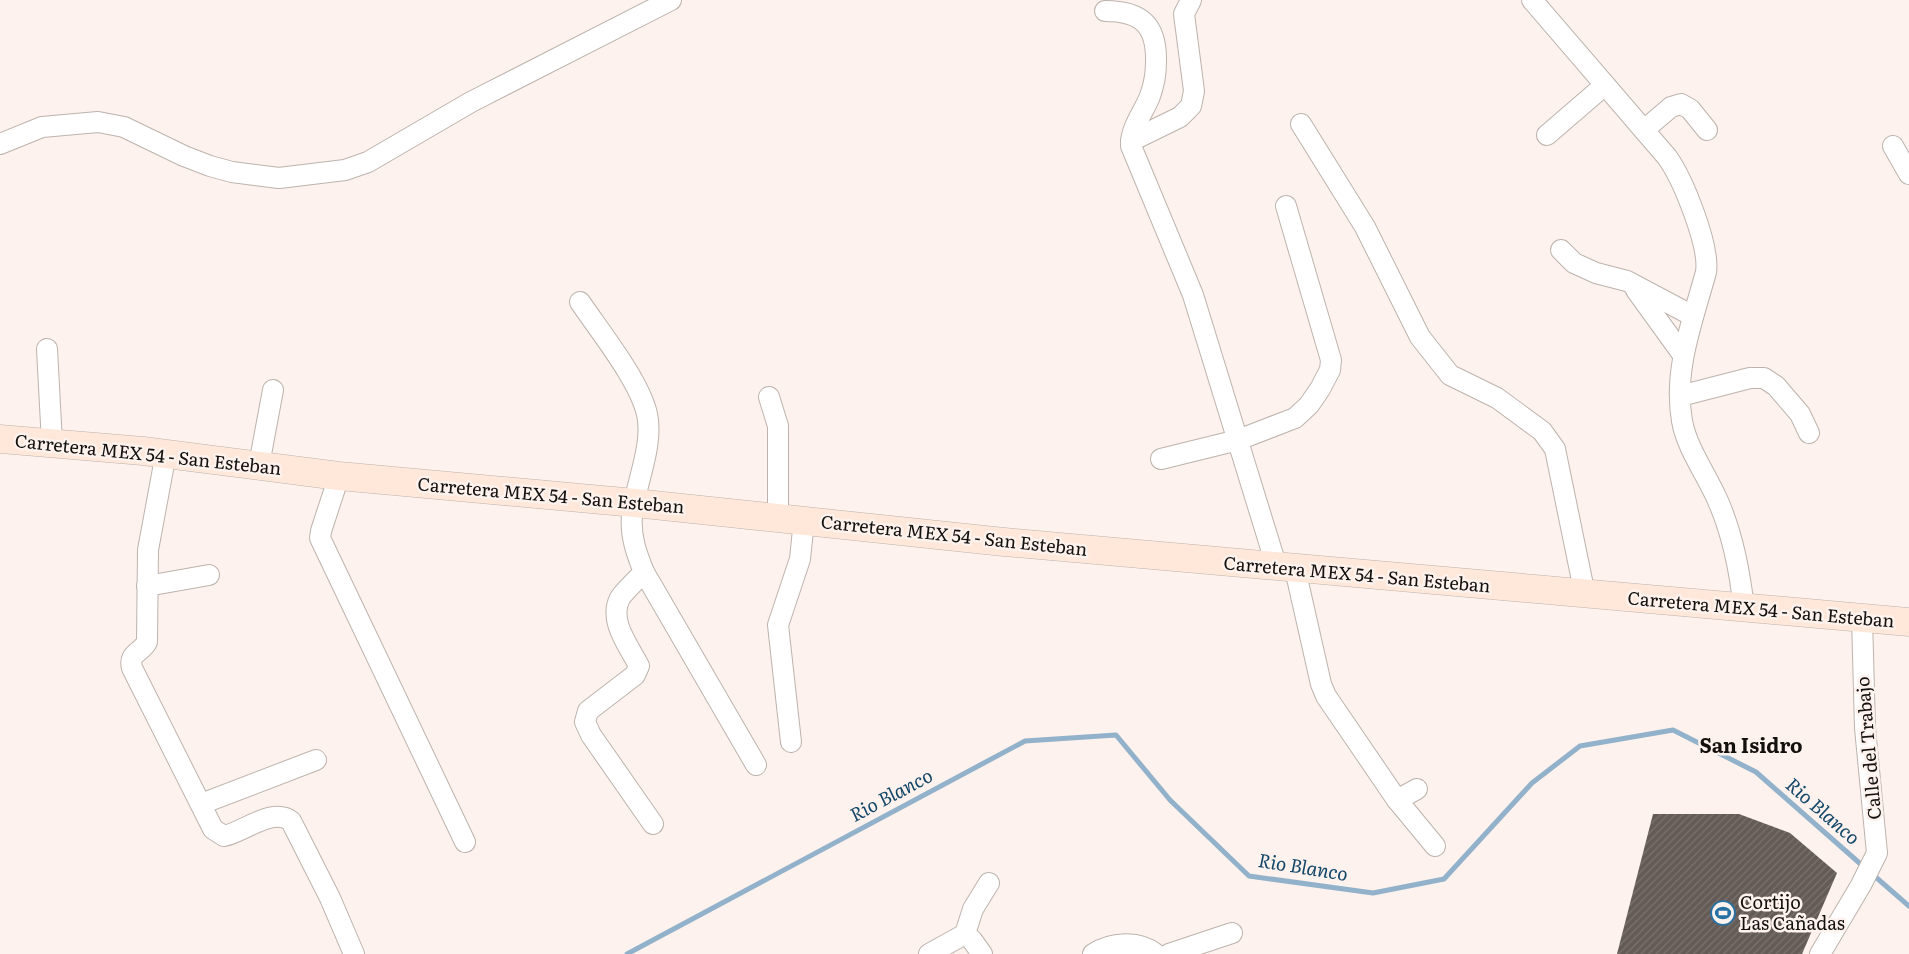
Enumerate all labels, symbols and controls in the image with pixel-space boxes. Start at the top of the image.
street label: Carretera MEX 54 - San Esteban [14,426,283,481]
street label: Carretera MEX 54 - San Esteban [417,469,686,520]
street label: Carretera MEX 54 - San Esteban [820,507,1089,562]
street label: Carretera MEX 54 - San Esteban [1223,548,1492,599]
street label: Carretera MEX 54 - San Esteban [1627,583,1896,634]
street label: Calle del Trabajo [1848,676,1887,821]
district label: San Isidro [1699,729,1803,759]
water label: Rio Blanco [844,761,937,828]
water label: Rio Blanco [1780,770,1867,850]
water label: Rio Blanco [1256,845,1350,887]
place label: Cortijo Las Cañadas [1740,888,1845,936]
sports icon: Cortijo Las Cañadas [1710,900,1736,926]

